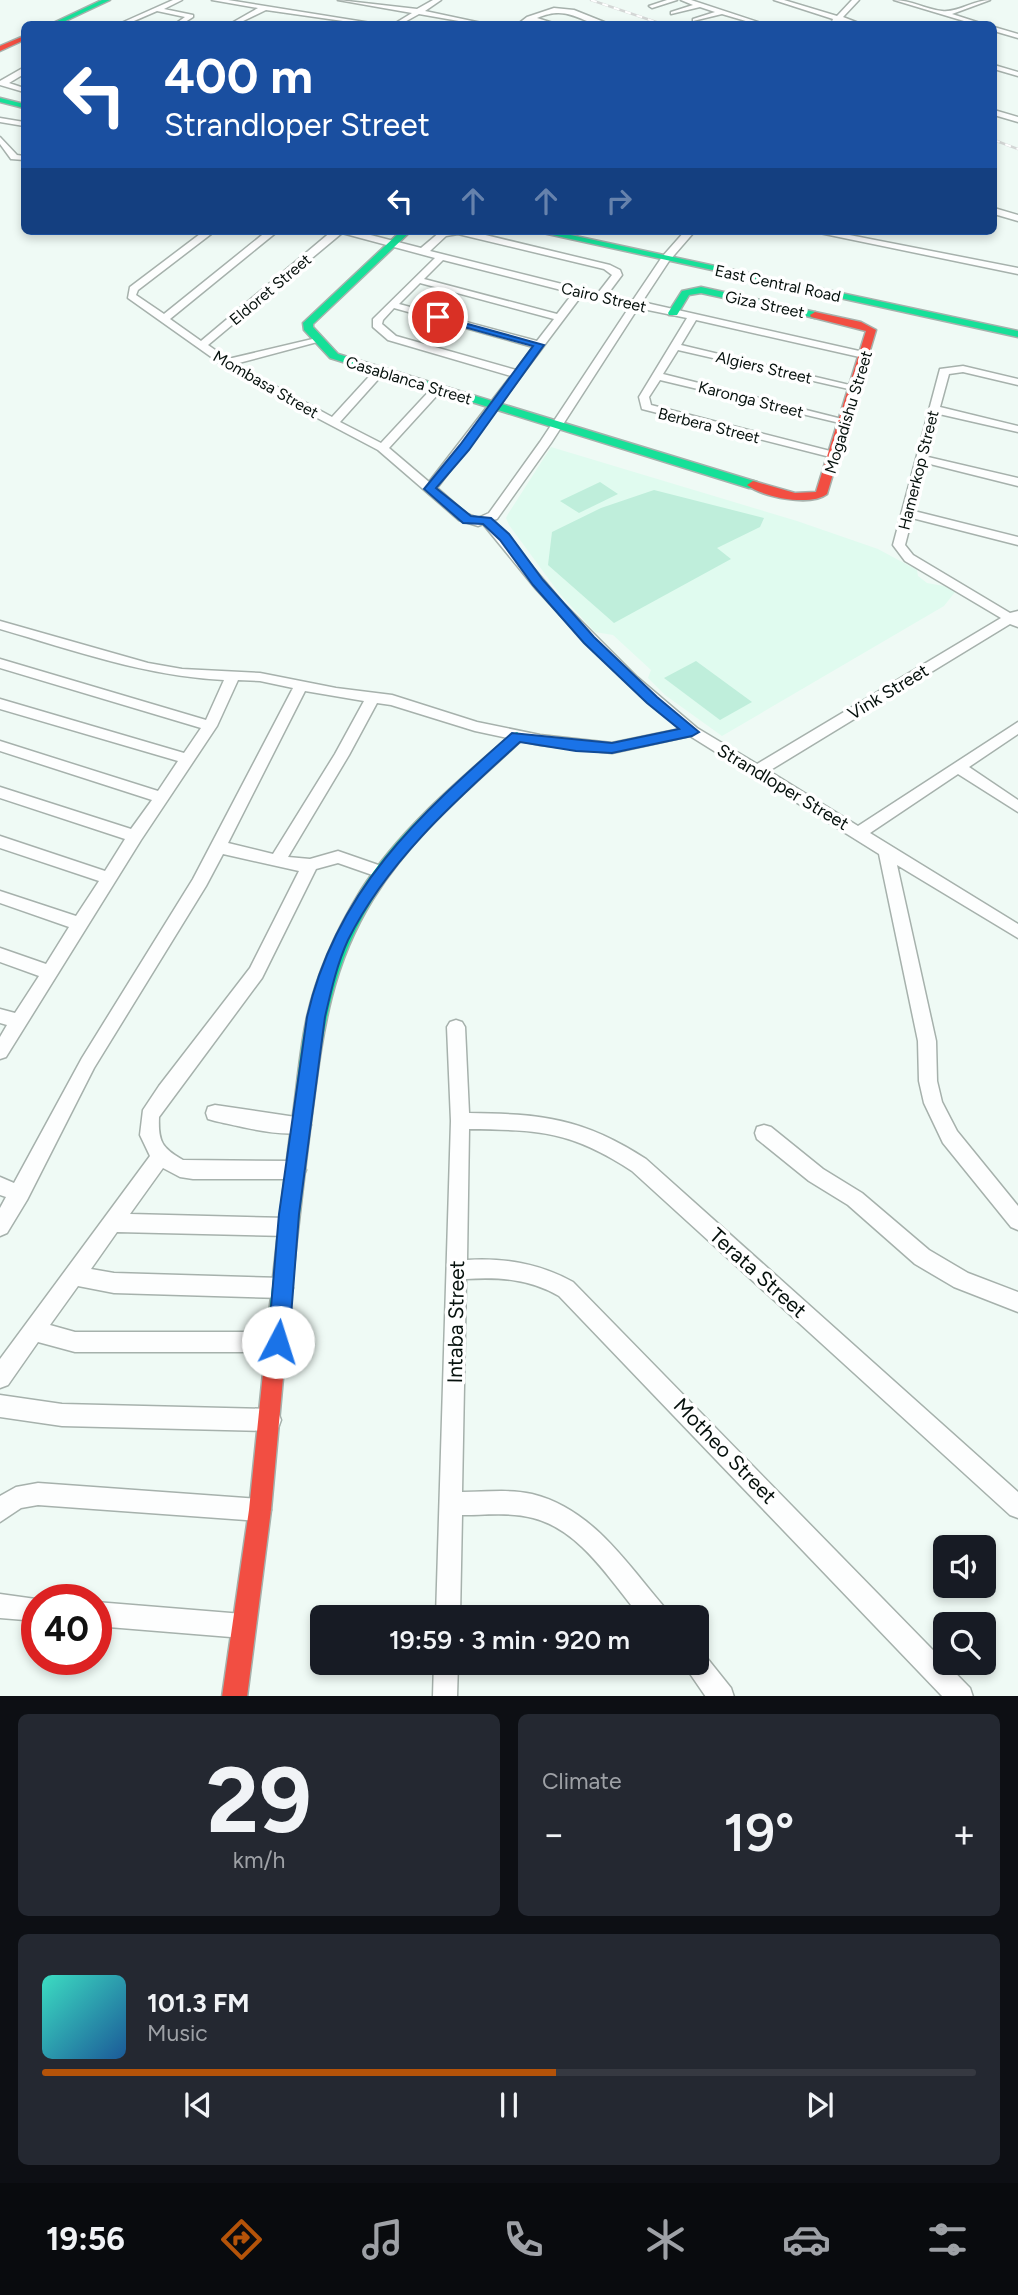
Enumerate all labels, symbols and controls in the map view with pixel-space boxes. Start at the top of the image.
text: 400 m [164,46,313,105]
icon: left [49,49,140,140]
text: Strandloper Street [164,106,430,144]
icon: left [381,182,419,220]
icon: ahead [454,182,492,220]
icon: ahead [527,182,565,220]
icon: right [600,182,638,220]
street label: Eldoret Street [226,250,315,329]
street label: East Central Road [713,261,843,306]
street label: Cairo Street [559,278,648,317]
pin [408,287,468,347]
street label: Giza Street [723,287,806,322]
icon: arrive [419,298,457,336]
street label: Mombasa Street [210,347,322,422]
street label: Algiers Street [714,347,814,388]
street label: Mogadishu Street [821,348,876,476]
street label: Casablanca Street [343,352,474,409]
street label: Karonga Street [696,377,805,422]
street label: Berbera Street [656,404,762,447]
street label: Hamerkop Street [894,408,943,532]
street label: Vink Street [844,659,933,725]
street label: Strandloper Street [713,739,853,835]
street label: Terata Street [705,1222,812,1323]
street label: Intaba Street [442,1260,469,1384]
position arrow [241,1305,315,1379]
street label: Motheo Street [669,1393,782,1509]
map controls [933,1535,996,1675]
button: sound [933,1535,996,1598]
speed limit sign: 40 [21,1584,112,1675]
button: search [933,1612,996,1675]
text: 19:59 · 3 min · 920 m [389,1624,630,1656]
text: 29 [206,1746,312,1855]
text: Climate [542,1767,621,1795]
text: 19° [723,1802,795,1864]
text: − [542,1811,566,1857]
text: + [952,1811,976,1857]
text: km/h [233,1846,285,1874]
text: 101.3 FM [147,1987,250,2019]
text: Music [147,2019,208,2047]
icon: previous [179,2086,217,2124]
icon: pause [490,2086,528,2124]
icon: next [801,2086,839,2124]
icon: directions [217,2215,266,2264]
icon: music [358,2215,407,2264]
icon: phone [499,2215,548,2264]
icon: climate [641,2215,690,2264]
icon: car [782,2215,831,2264]
icon: filters [923,2215,972,2264]
text: 19:56 [46,2220,125,2258]

